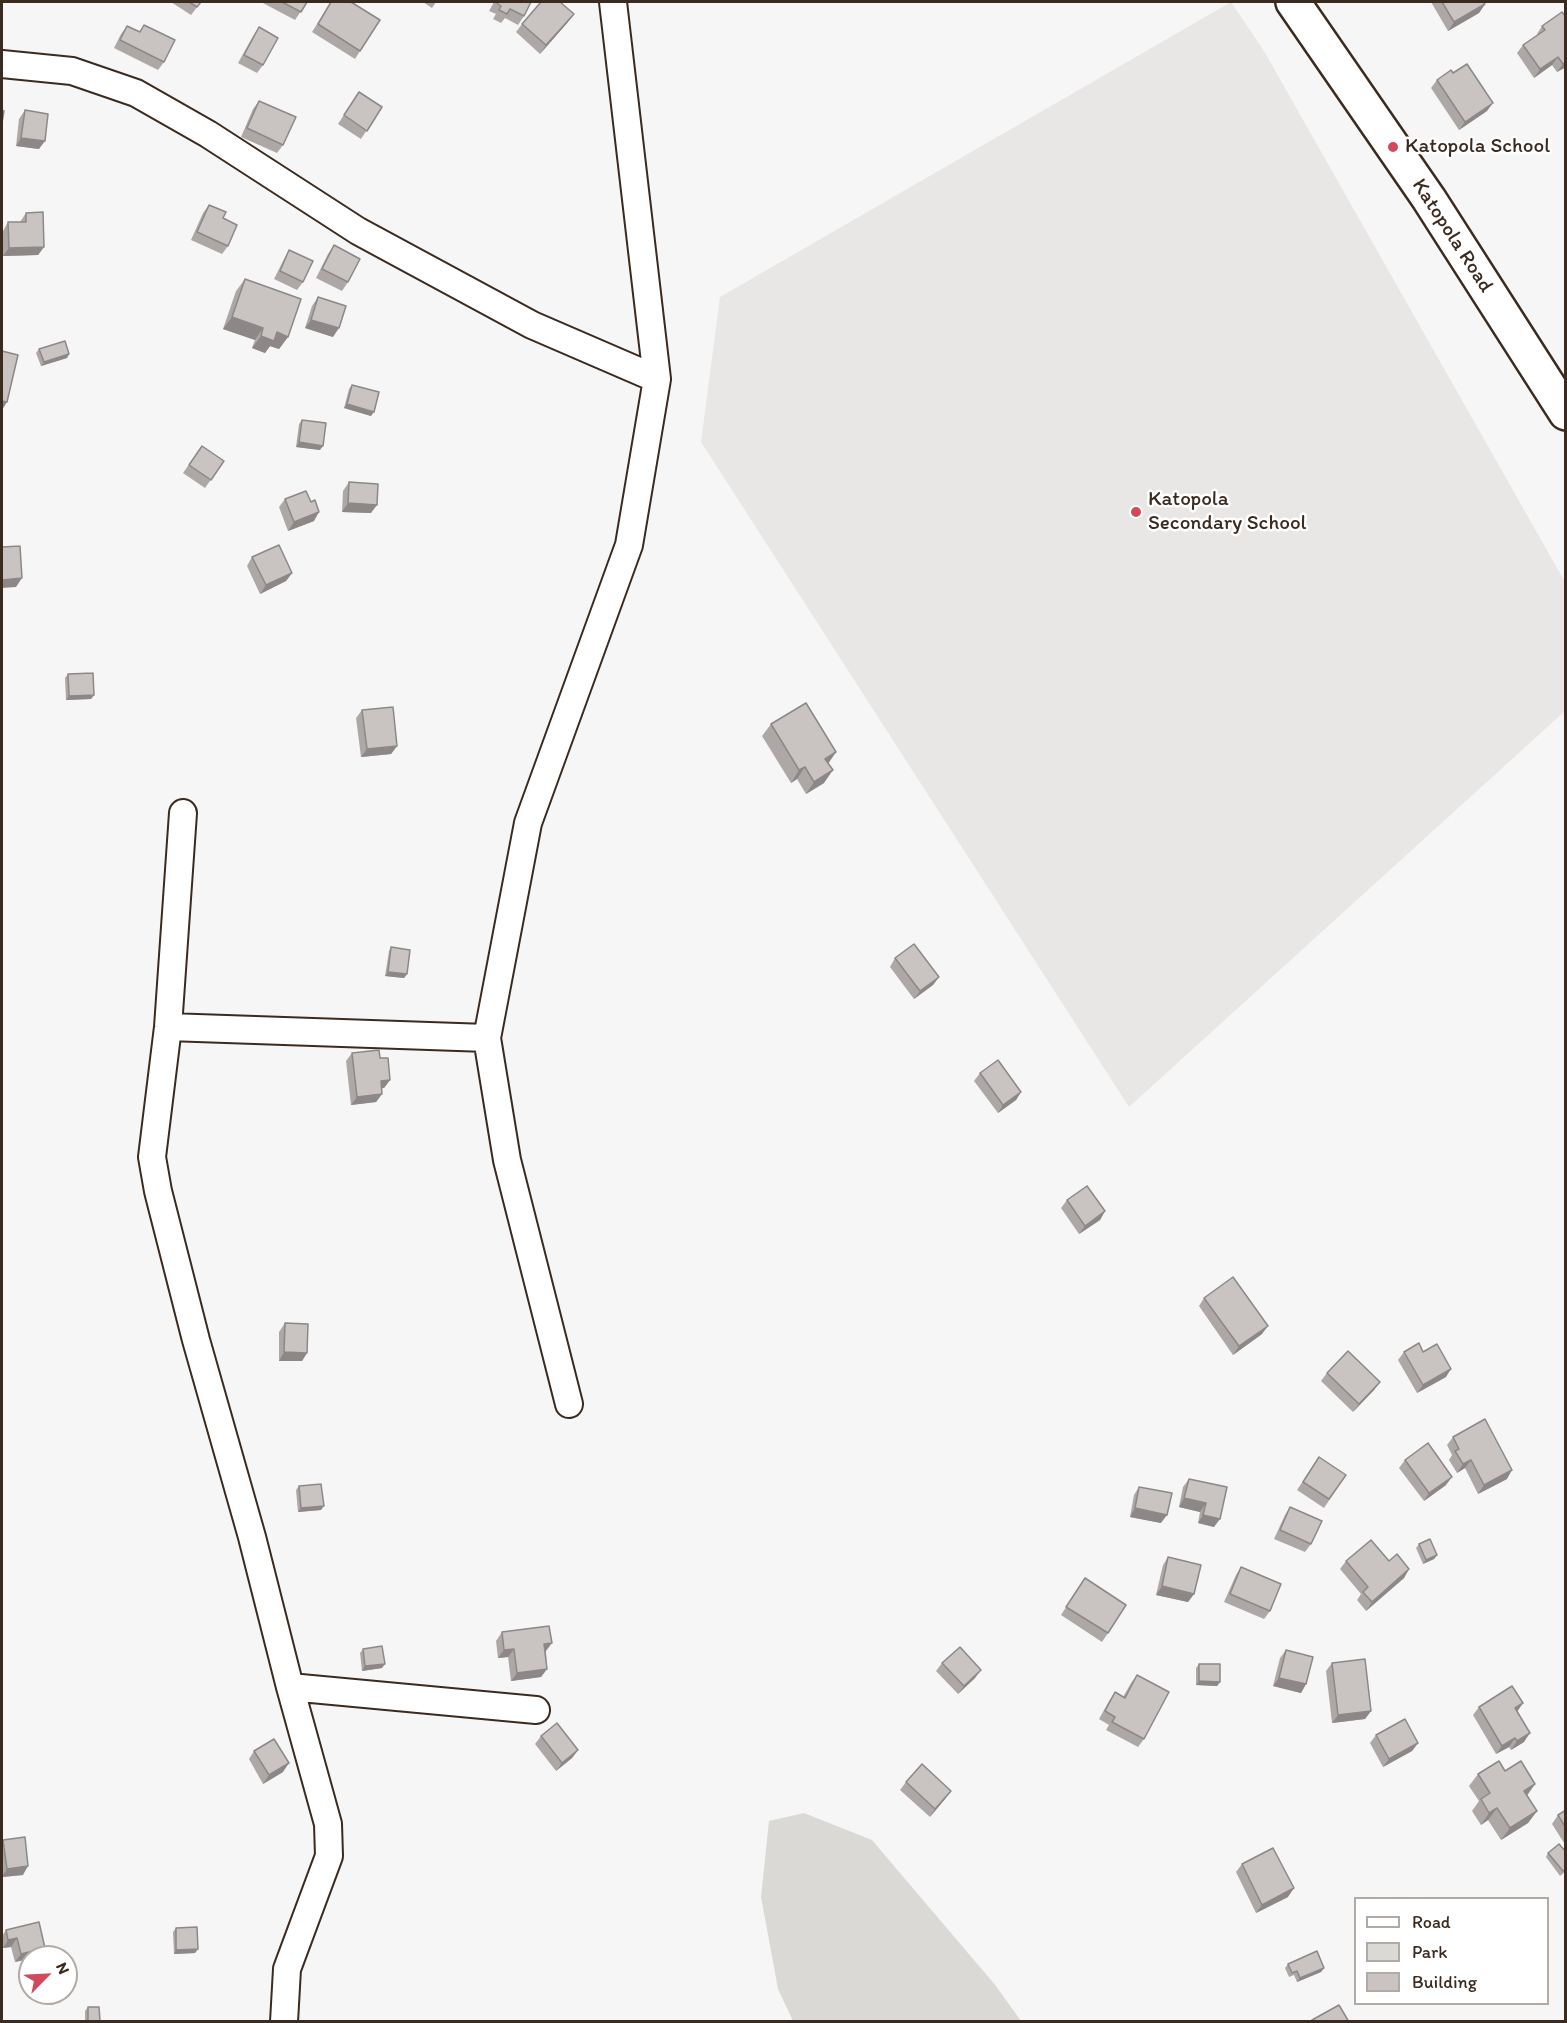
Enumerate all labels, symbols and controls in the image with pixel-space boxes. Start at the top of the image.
place label: Katopola School [1405,134,1550,160]
marker: Katopola School [1386,140,1400,154]
street label: Katopola Road [1406,174,1498,298]
place label: Katopola Secondary School [1148,487,1307,537]
marker: Katopola Secondary School [1129,505,1143,519]
legend [1354,1897,1549,2005]
text: Road [1412,1911,1451,1933]
text: Park [1412,1941,1447,1963]
north arrow [18,1945,78,2005]
text: N [52,1959,74,1977]
text: Building [1412,1971,1477,1993]

